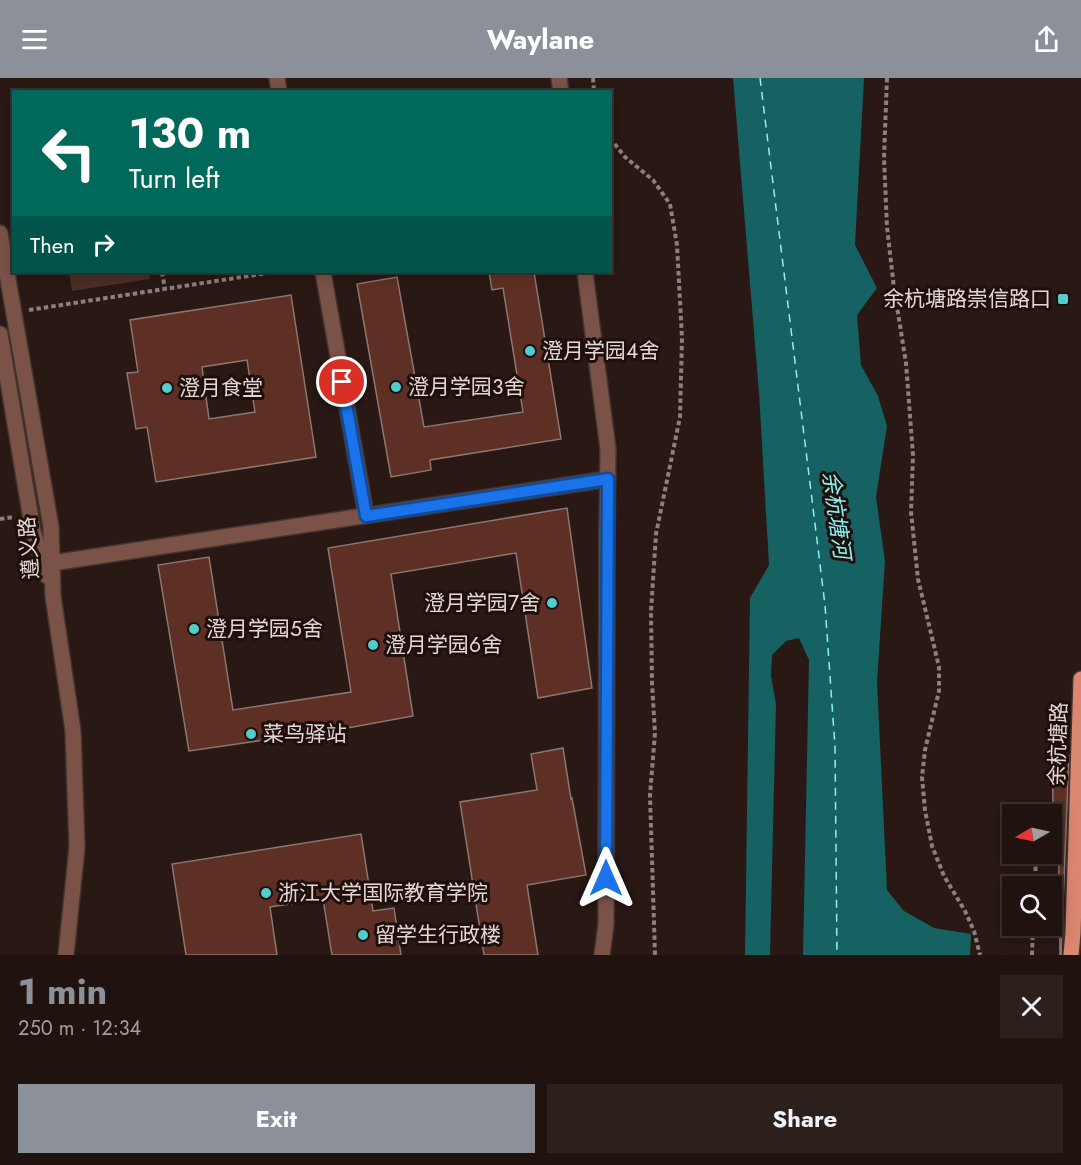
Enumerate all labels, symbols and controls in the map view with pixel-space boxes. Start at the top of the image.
text: Waylane [487,20,594,59]
icon: menu [18,23,51,56]
icon: share [1030,23,1063,56]
text: 130 m [129,103,251,164]
icon: left [30,114,108,192]
text: Turn left [129,159,219,198]
icon: right [87,228,120,261]
text: Then [30,229,75,261]
place label: 余杭塘路崇信路口 [883,284,1051,314]
marker: 余杭塘路崇信路口 [1056,292,1070,306]
place label: 澄月学园4舍 [542,336,659,366]
marker: 澄月学园4舍 [523,344,537,358]
pin [316,356,367,407]
icon: arrive [325,365,358,398]
place label: 澄月学园3舍 [408,372,524,402]
place label: 澄月食堂 [179,373,263,403]
marker: 澄月学园3舍 [389,380,403,394]
marker: 澄月食堂 [160,381,174,395]
water label: 余杭塘河 [815,469,860,565]
street label: 遵义路 [12,516,46,580]
place label: 澄月学园7舍 [424,588,540,618]
marker: 澄月学园7舍 [545,596,559,610]
place label: 澄月学园5舍 [206,614,323,644]
marker: 澄月学园5舍 [187,622,201,636]
place label: 澄月学园6舍 [385,630,502,660]
marker: 澄月学园6舍 [366,638,380,652]
street label: 余杭塘路 [1042,702,1074,786]
place label: 菜鸟驿站 [263,719,347,749]
marker: 菜鸟驿站 [244,727,258,741]
north arrow [1002,804,1062,864]
map controls [1002,804,1062,936]
position arrow [574,846,638,910]
button: search [1002,876,1062,936]
place label: 浙江大学国际教育学院 [278,878,488,908]
marker: 浙江大学国际教育学院 [259,886,273,900]
place label: 留学生行政楼 [375,920,501,950]
marker: 留学生行政楼 [356,928,370,942]
text: 1 min [18,965,107,1017]
button: close [1000,975,1063,1038]
text: 250 m · 12:34 [18,1014,141,1043]
button: Exit [18,1084,535,1153]
button: Share [547,1084,1063,1153]

